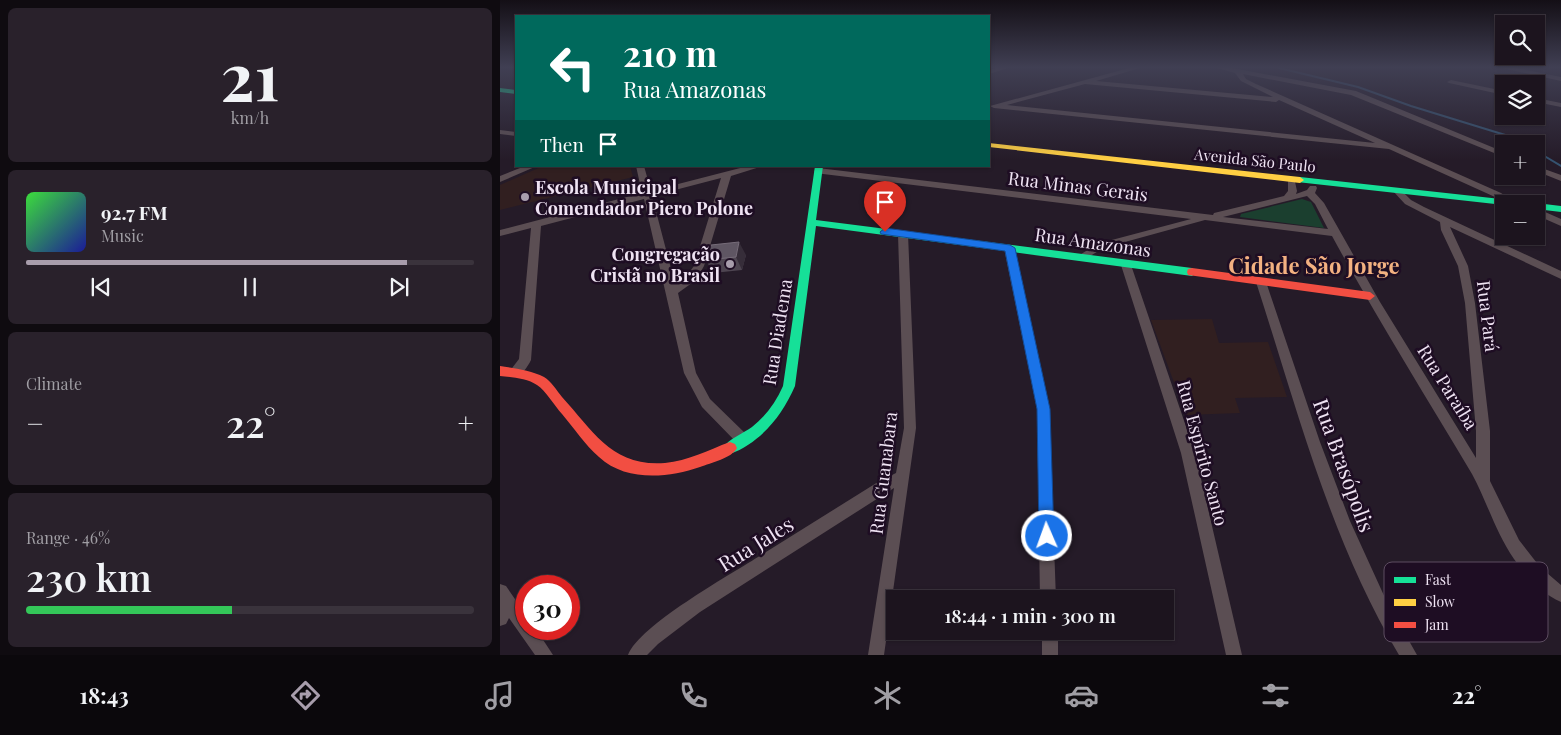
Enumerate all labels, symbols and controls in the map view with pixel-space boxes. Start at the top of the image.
map controls [1495,15,1545,245]
button: search [1495,15,1545,65]
text: 210 m [623,29,717,76]
text: 21 [221,31,279,117]
icon: left [540,35,605,100]
text: Rua Amazonas [623,74,766,104]
button: layers [1495,75,1545,125]
text: km/h [231,107,269,128]
icon: arrive [594,130,622,158]
text: Then [540,131,584,157]
button: + [1495,135,1545,185]
street label: Avenida São Paulo [1192,144,1317,176]
street label: Rua Minas Gerais [1007,166,1149,206]
place label: Escola Municipal Comendador Piero Polone [535,175,753,220]
pin [864,181,906,232]
icon: arrive [871,188,899,216]
marker: Escola Municipal Comendador Piero Polone [519,191,531,203]
button: − [1495,195,1545,245]
text: 92.7 FM [101,199,168,225]
street label: Rua Amazonas [1033,222,1153,262]
text: Music [101,225,144,246]
place label: Congregação Cristã no Brasil [590,242,720,287]
district label: Cidade São Jorge [1228,250,1400,280]
marker: Congregação Cristã no Brasil [724,258,736,270]
icon: previous [87,273,115,301]
icon: pause [236,273,264,301]
icon: next [385,273,413,301]
street label: Rua Diadema [757,277,797,387]
street label: Rua Pará [1472,279,1504,353]
street label: Rua Paraíba [1412,340,1484,434]
text: Climate [26,373,82,394]
street label: Rua Espírito Santo [1172,378,1234,529]
street label: Rua Brasópolis [1308,394,1382,536]
text: 22° [226,397,276,448]
text: − [26,404,44,441]
text: + [458,404,474,441]
street label: Rua Guanabara [864,410,902,536]
street label: Rua Jales [712,509,798,577]
position arrow [1020,509,1072,561]
text: Range · 46% [26,527,110,548]
text: 230 km [26,551,152,602]
legend [1384,562,1548,642]
text: Fast [1425,570,1452,589]
speed limit sign: 30 [515,575,580,640]
text: Slow [1425,592,1455,611]
text: 18:44 · 1 min · 300 m [944,602,1116,628]
text: Jam [1424,615,1449,634]
icon: directions [288,678,323,713]
icon: music [482,678,517,713]
icon: phone [676,678,711,713]
icon: climate [870,678,905,713]
icon: car [1064,678,1099,713]
icon: filters [1258,678,1293,713]
text: 18:43 [80,680,129,710]
text: 22° [1452,680,1481,710]

